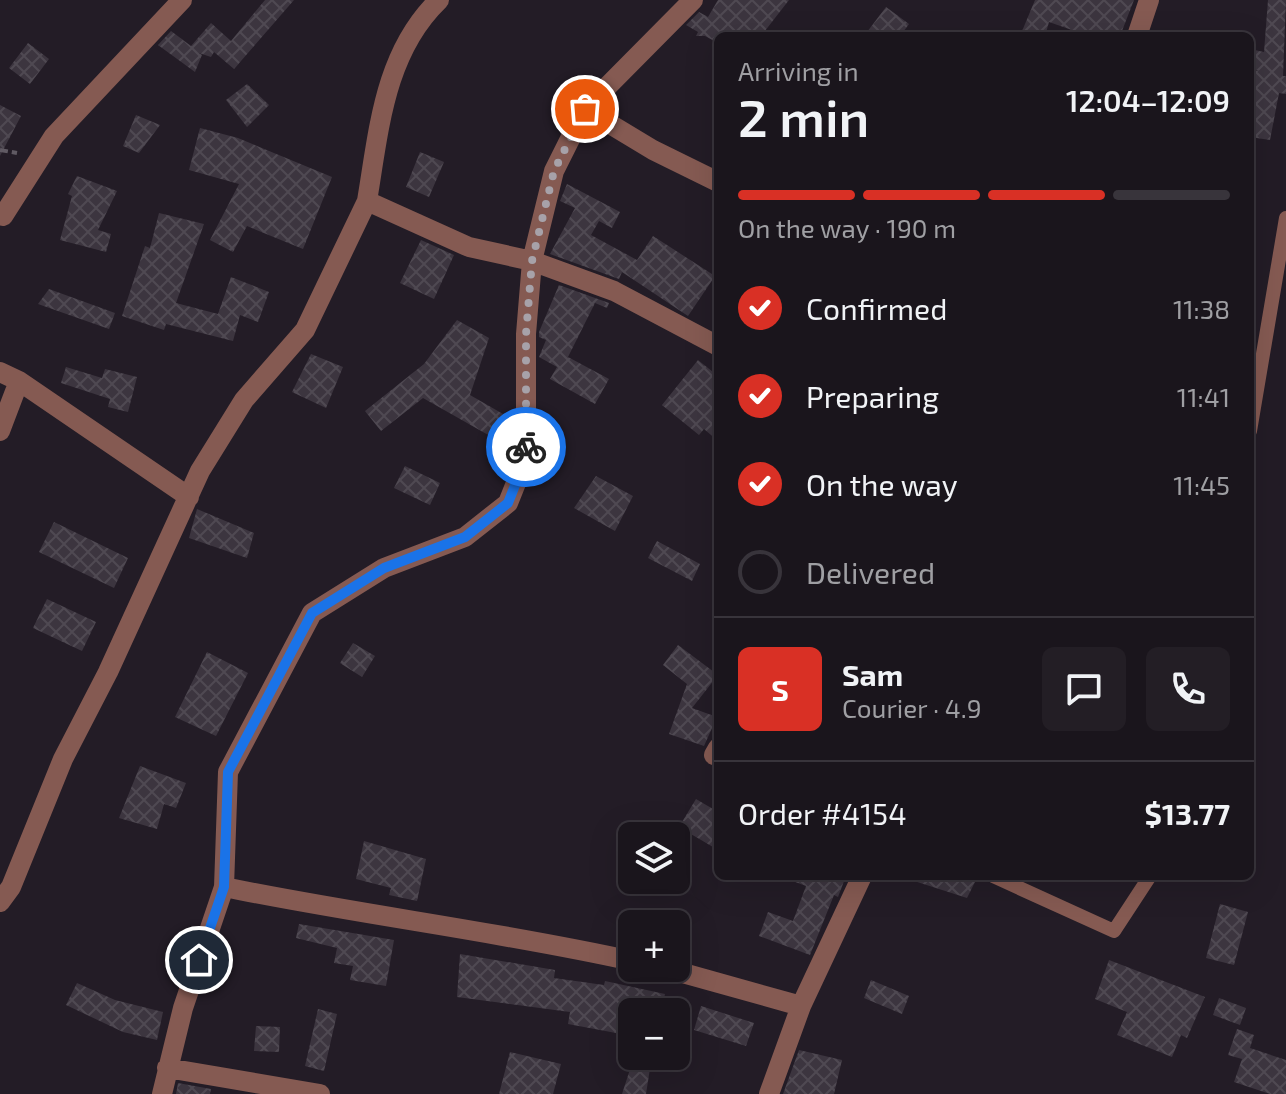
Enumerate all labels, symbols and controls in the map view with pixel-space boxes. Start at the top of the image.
text: Arriving in [738,55,859,86]
pin [551,75,619,143]
text: 12:04–12:09 [1066,82,1230,118]
text: 2 min [738,85,869,147]
icon: bag [563,87,607,131]
text: On the way · 190 m [738,212,956,243]
icon: check [738,286,782,330]
text: Confirmed [806,290,947,326]
text: 11:38 [1173,293,1230,324]
icon: check [738,374,782,418]
text: Preparing [806,378,939,414]
text: 11:41 [1177,381,1230,412]
courier [486,407,566,487]
icon: bike [504,425,548,469]
icon: check [738,462,782,506]
text: On the way [806,466,958,502]
text: 11:45 [1173,469,1230,500]
text: Delivered [806,554,935,590]
button: chat [1042,647,1126,731]
button: phone [1146,647,1230,731]
text: Sam [842,656,903,692]
text: S [771,671,789,707]
text: Courier · 4.9 [842,692,982,723]
text: Order #4154 [738,795,907,831]
text: $13.77 [1145,795,1230,831]
map controls [618,822,690,1070]
button: layers [618,822,690,894]
button: + [618,910,690,982]
pin [165,926,233,994]
icon: home [177,938,221,982]
button: − [618,998,690,1070]

